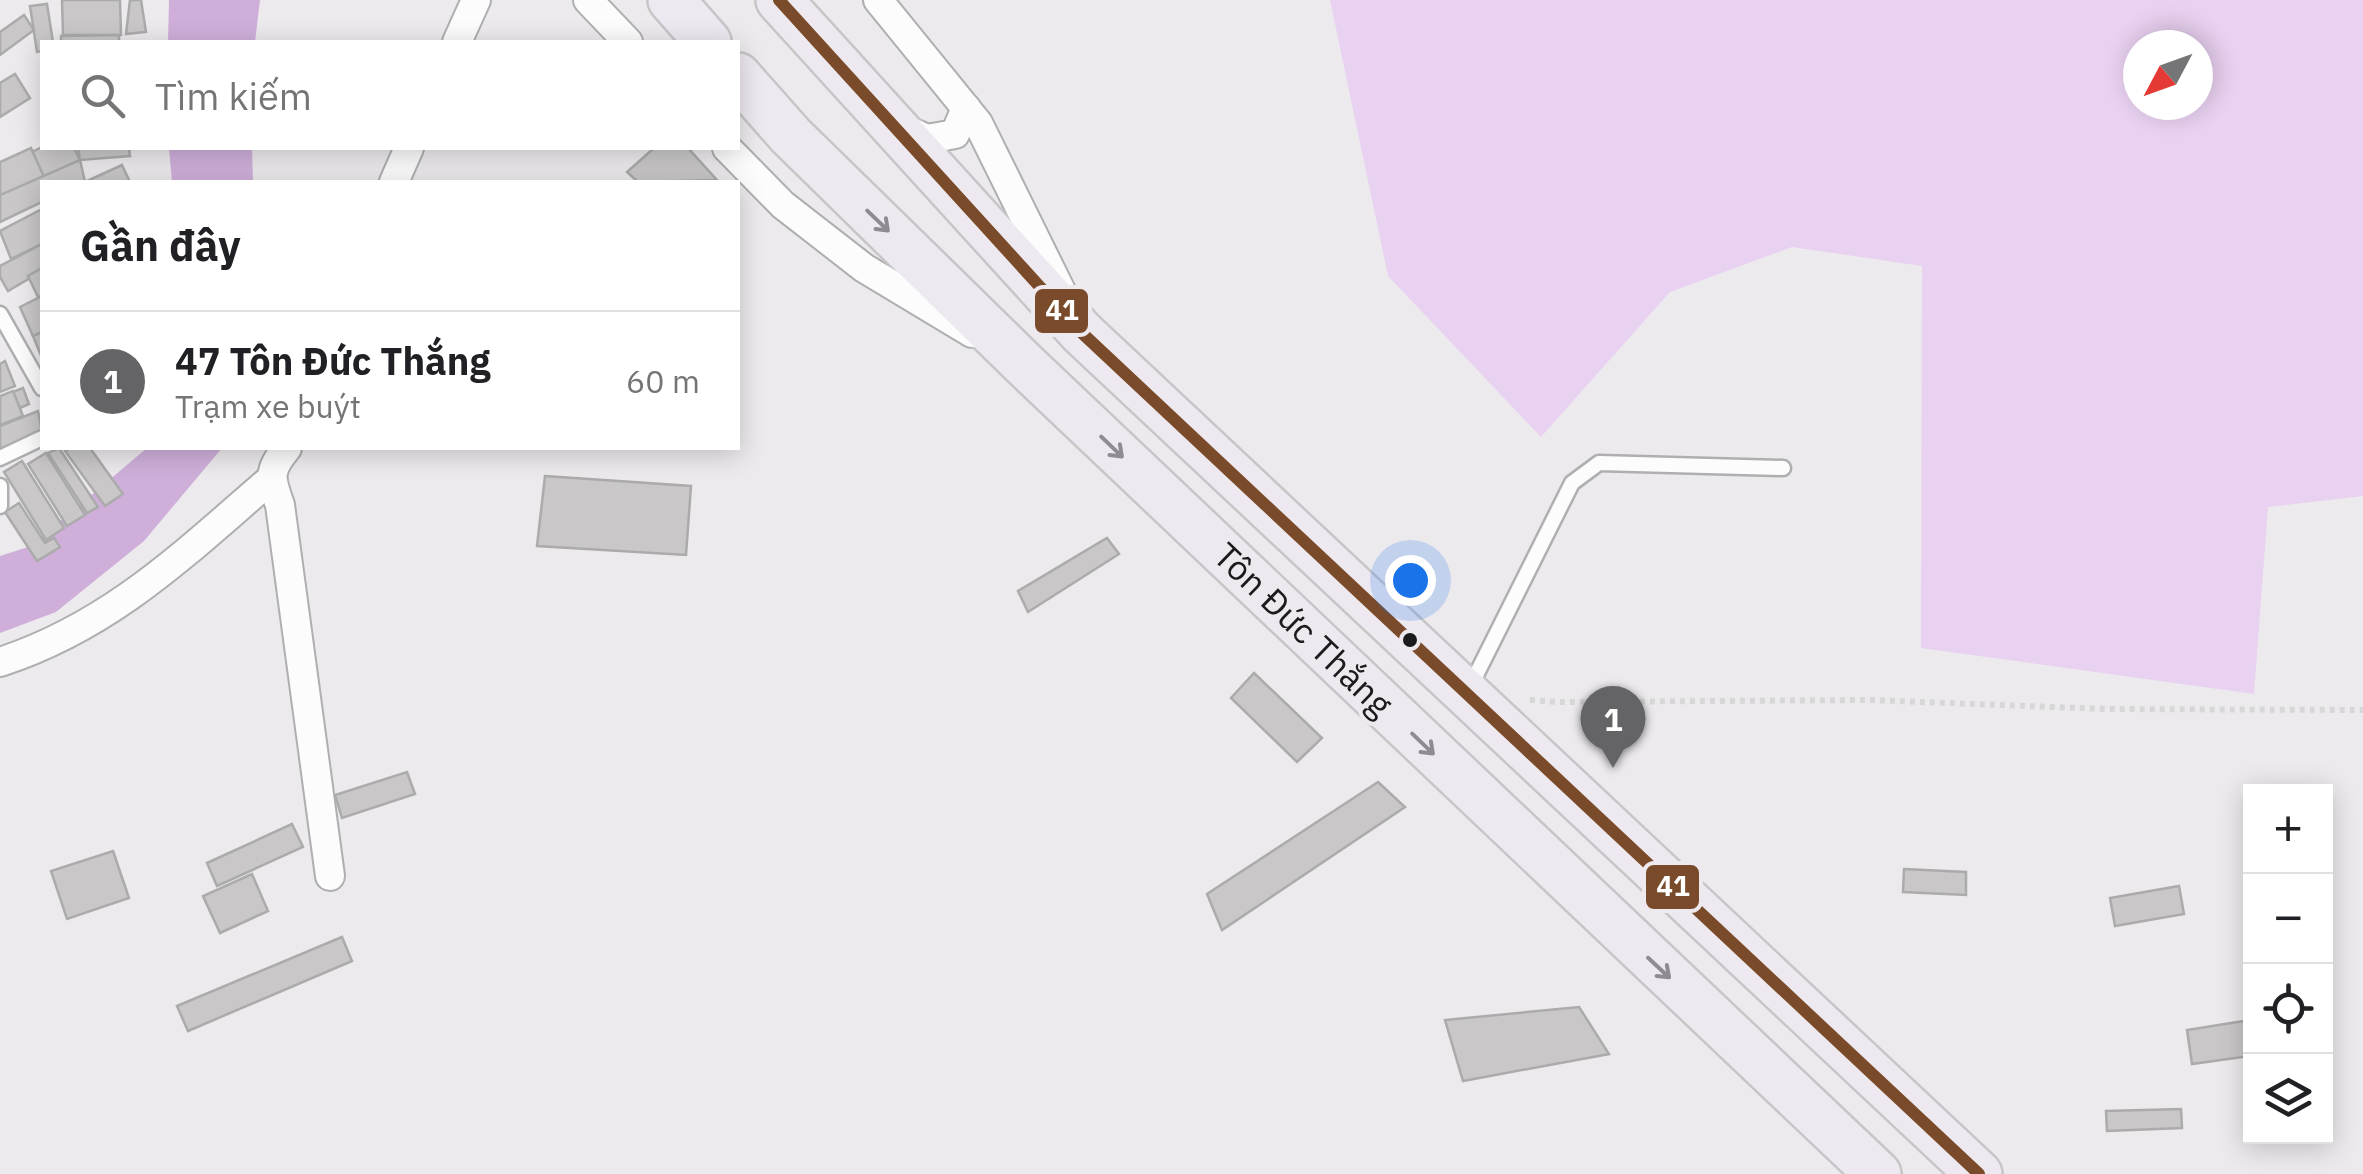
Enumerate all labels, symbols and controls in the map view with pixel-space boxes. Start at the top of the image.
north arrow [2123,30,2213,120]
search box [40,40,740,150]
icon: search [75,68,130,123]
text: Tìm kiếm [155,71,312,120]
one-way arrow [866,209,890,233]
text: Gần đây [80,218,241,273]
line badge: 41 [1033,287,1090,335]
text: 41 [1045,291,1079,328]
text: 47 Tôn Đức Thắng [175,336,490,385]
text: 1 [103,360,122,402]
text: 60 m [626,360,700,402]
text: Trạm xe buýt [175,385,361,427]
one-way arrow [1099,435,1123,459]
street label: Tôn Đức Thắng [1204,532,1403,727]
your location [1385,555,1436,606]
unlabelled marker [1400,630,1420,650]
pin: 1 [1580,686,1646,768]
one-way arrow [1410,732,1434,756]
map controls [2243,784,2333,1144]
button: + [2243,784,2333,874]
line badge: 41 [1644,863,1701,911]
text: 41 [1656,867,1690,904]
button: − [2243,874,2333,964]
one-way arrow [1646,956,1670,980]
button: locate [2243,964,2333,1054]
button: layers [2243,1054,2333,1144]

